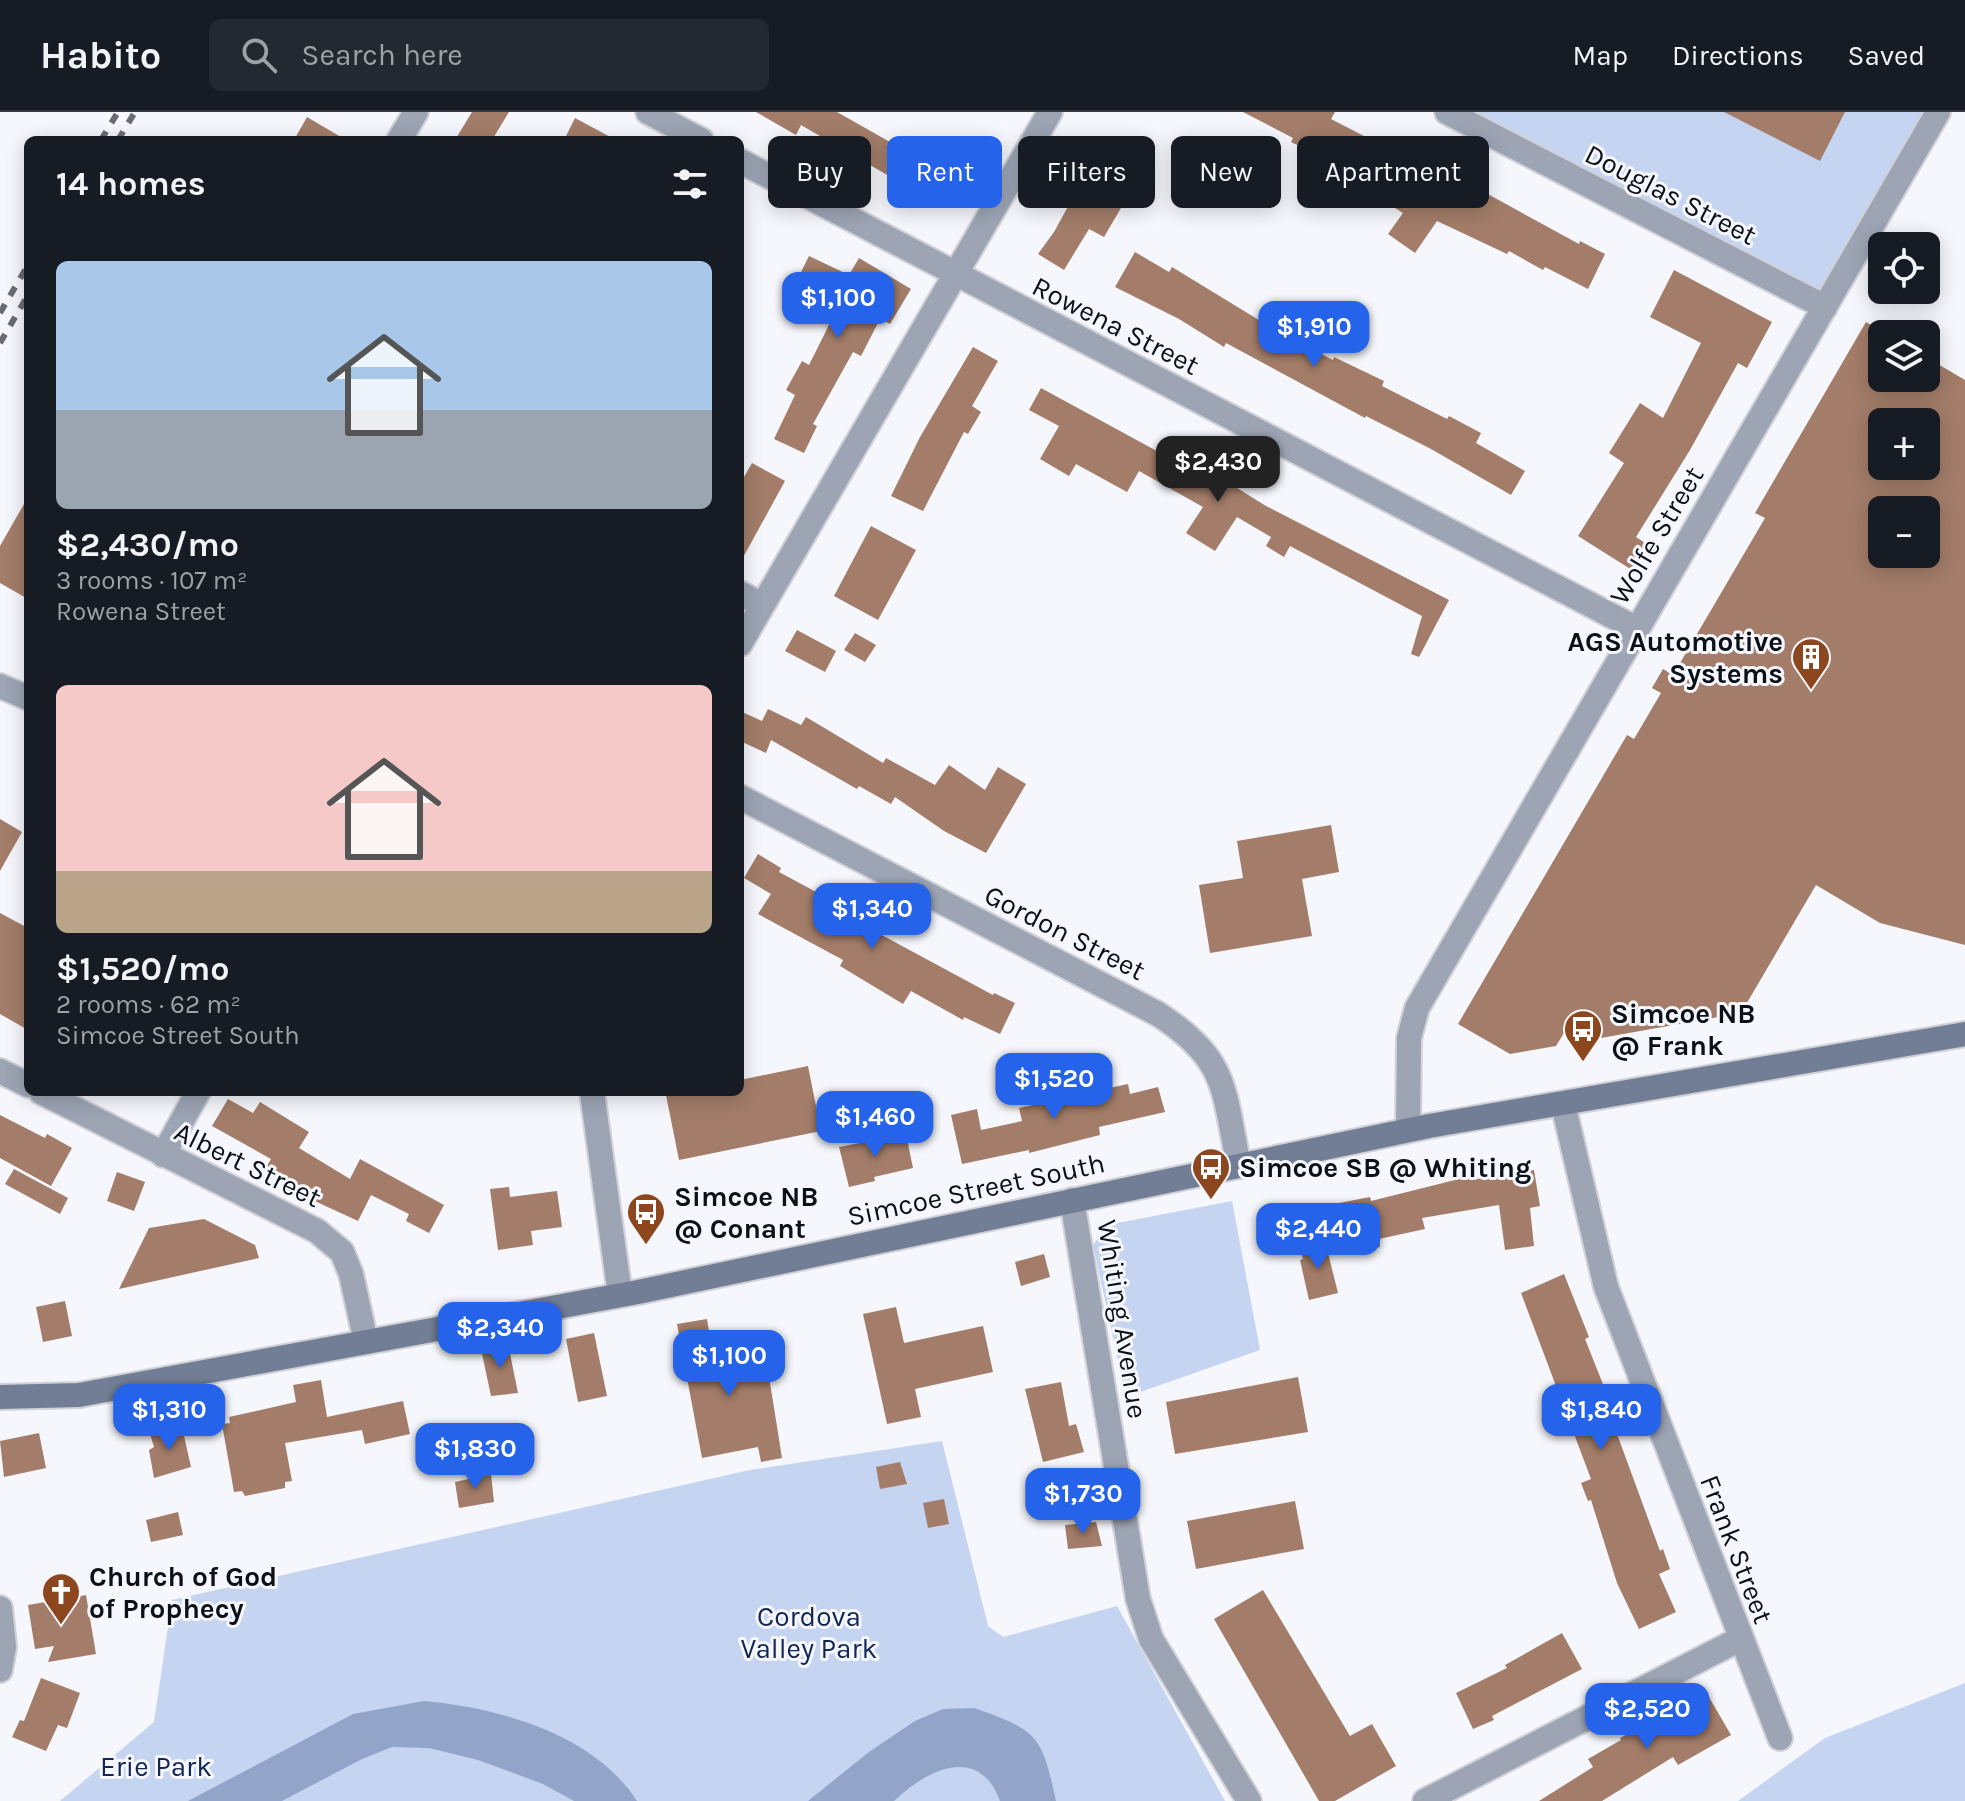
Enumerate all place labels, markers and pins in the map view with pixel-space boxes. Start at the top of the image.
pin: $1,100 [773,272,903,340]
pin: $1,910 [1249,301,1379,369]
pin: $2,430 [1153,436,1283,504]
place label: AGS Automotive Systems [1568,625,1783,690]
building icon: AGS Automotive Systems [1790,636,1832,691]
pin: $1,340 [807,883,937,951]
place label: Simcoe NB @ Frank [1611,997,1755,1062]
bus stop icon: Simcoe NB @ Frank [1562,1008,1604,1063]
pin: $1,520 [989,1053,1119,1121]
pin: $1,460 [810,1091,940,1159]
bus stop icon: Simcoe SB @ Whiting [1190,1146,1232,1201]
place label: Simcoe SB @ Whiting [1239,1151,1531,1184]
place label: Simcoe NB @ Conant [674,1180,818,1245]
bus stop icon: Simcoe NB @ Conant [625,1191,667,1246]
pin: $2,440 [1253,1203,1383,1271]
pin: $2,340 [435,1302,565,1370]
pin: $1,100 [664,1330,794,1398]
pin: $1,310 [104,1384,234,1452]
pin: $1,840 [1536,1384,1666,1452]
pin: $1,830 [410,1423,540,1491]
pin: $1,730 [1018,1468,1148,1536]
place label: Church of God of Prophecy [89,1560,277,1625]
church icon: Church of God of Prophecy [40,1571,82,1626]
pin: $2,520 [1582,1683,1712,1751]

